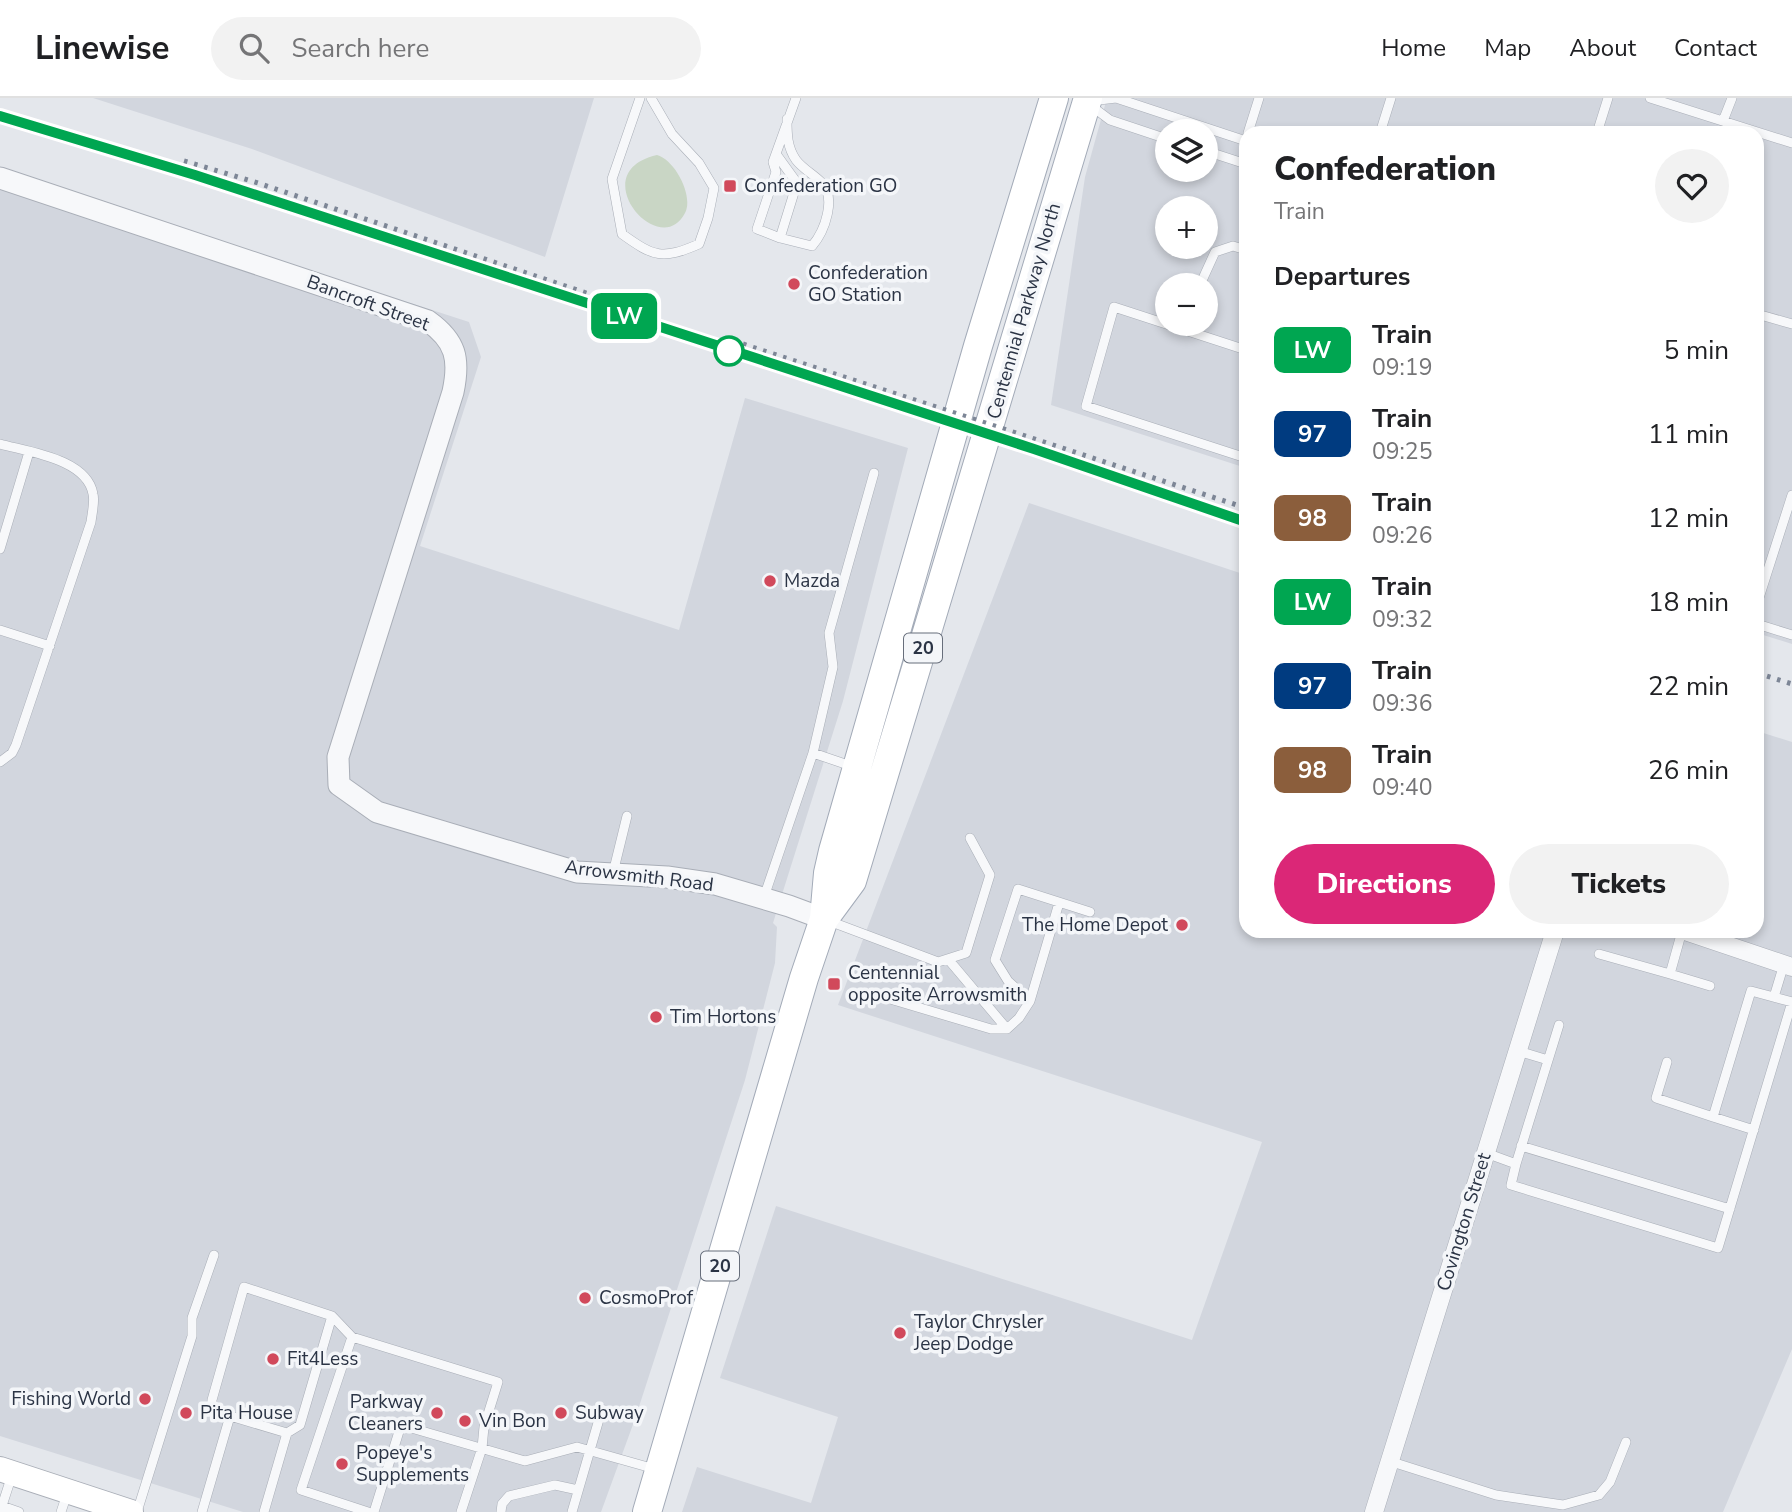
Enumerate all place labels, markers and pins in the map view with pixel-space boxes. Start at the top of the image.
place label: Confederation GO [744,173,897,199]
marker: Confederation GO [722,178,738,194]
place label: Confederation GO Station [808,260,928,308]
marker: Confederation GO Station [786,276,802,292]
unlabelled marker [714,336,744,366]
place label: Mazda [784,568,840,594]
marker: Mazda [762,573,778,589]
place label: The Home Depot [1022,912,1168,938]
marker: The Home Depot [1174,917,1190,933]
place label: Centennial opposite Arrowsmith [848,960,1027,1008]
marker: Centennial opposite Arrowsmith [826,976,842,992]
place label: Tim Hortons [670,1004,776,1030]
marker: Tim Hortons [648,1009,664,1025]
place label: CosmoProf [599,1285,694,1311]
marker: CosmoProf [577,1290,593,1306]
place label: Taylor Chrysler Jeep Dodge [913,1309,1044,1357]
marker: Taylor Chrysler Jeep Dodge [892,1325,908,1341]
place label: Fit4Less [287,1346,358,1372]
marker: Fit4Less [265,1351,281,1367]
place label: Fishing World [11,1386,131,1412]
place label: Parkway Cleaners [348,1389,423,1437]
marker: Fishing World [137,1391,153,1407]
place label: Pita House [200,1400,293,1426]
place label: Subway [575,1400,644,1426]
marker: Pita House [178,1405,194,1421]
marker: Parkway Cleaners [429,1405,445,1421]
marker: Subway [553,1405,569,1421]
place label: Vin Bon [478,1408,546,1434]
marker: Vin Bon [457,1413,473,1429]
place label: Popeye's Supplements [356,1440,469,1488]
marker: Popeye's Supplements [334,1456,350,1472]

